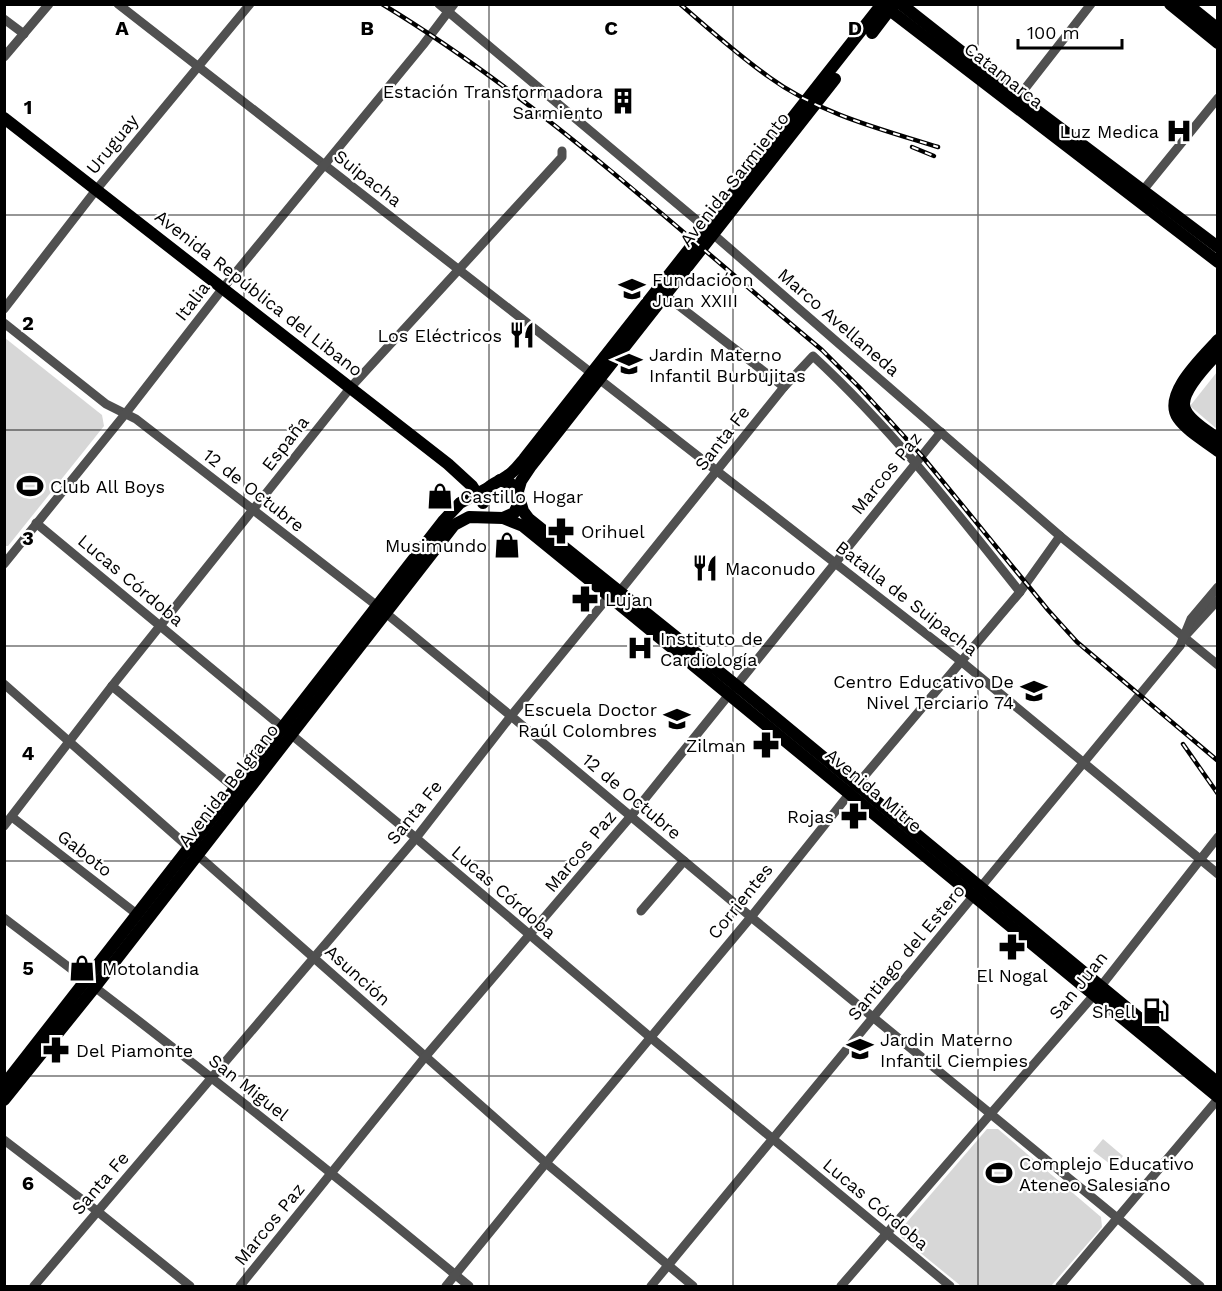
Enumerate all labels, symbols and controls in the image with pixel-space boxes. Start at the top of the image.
scale bar [1018,12,1122,50]
text: A [115,16,129,40]
text: B [360,16,374,40]
text: C [604,16,618,40]
text: D [848,16,862,40]
text: 100 m [1027,22,1080,43]
street label: Catamarca [960,38,1048,112]
place label: Estación Transformadora Sarmiento [383,81,603,123]
building icon: Estación Transformadora Sarmiento [608,86,638,116]
text: 1 [24,95,32,119]
street label: Avenida Sarmiento [675,108,793,250]
street label: Uruguay [82,109,143,178]
hospital icon: Luz Medica [1164,116,1194,146]
place label: Luz Medica [1060,121,1159,142]
street label: Suipacha [330,145,406,211]
street label: Avenida República del Libano [151,205,367,381]
street label: Marco Avellaneda [774,264,904,380]
place label: Fundacióon Juan XXIII [652,269,754,311]
school or university icon: Fundacióon Juan XXIII [617,274,647,304]
street label: Italia [170,277,214,325]
text: 2 [22,311,34,335]
restaurant icon: Los Eléctricos [507,320,537,350]
place label: Los Eléctricos [378,325,502,346]
place label: Jardin Materno Infantil Burbujitas [649,344,806,386]
school or university icon: Jardin Materno Infantil Burbujitas [614,349,644,379]
street label: Santa Fe [690,401,754,475]
street label: España [257,411,313,475]
street label: Marcos Paz [846,428,926,518]
street label: 12 de Octubre [199,444,309,536]
sports icon: Club All Boys [15,471,45,501]
place label: Club All Boys [50,476,165,497]
shop icon: Castillo Hogar [425,481,455,511]
place label: Castillo Hogar [460,486,583,507]
pharmacy icon: Orihuel [546,516,576,546]
place label: Orihuel [581,521,645,542]
text: 3 [22,526,34,550]
street label: Lucas Córdoba [74,530,188,630]
shop icon: Musimundo [492,530,522,560]
place label: Musimundo [385,535,487,556]
street label: Batalla de Suipacha [832,536,982,660]
restaurant icon: Maconudo [690,553,720,583]
place label: Maconudo [725,558,816,579]
pharmacy icon: Lujan [570,584,600,614]
place label: Lujan [605,589,653,610]
place label: Instituto de Cardiología [660,628,763,670]
hospital icon: Instituto de Cardiología [625,633,655,663]
place label: Centro Educativo De Nivel Terciario 74 [833,671,1014,713]
school or university icon: Centro Educativo De Nivel Terciario 74 [1019,676,1049,706]
place label: Escuela Doctor Raúl Colombres [518,699,657,741]
school or university icon: Escuela Doctor Raúl Colombres [662,704,692,734]
street label: Avenida Belgrano [173,719,283,851]
pharmacy icon: Zilman [751,730,781,760]
place label: Zilman [686,735,746,756]
text: 4 [22,741,35,765]
street label: Avenida Mitre [822,744,926,836]
street label: 12 de Octubre [578,749,686,843]
street label: Santa Fe [382,776,446,848]
pharmacy icon: Rojas [839,801,869,831]
street label: Marcos Paz [540,806,620,896]
place label: Rojas [787,806,834,827]
street label: Gaboto [54,825,116,881]
street label: Lucas Córdoba [448,841,560,943]
street label: Corrientes [703,859,777,943]
street label: Santiago del Estero [843,880,969,1024]
pharmacy icon: El Nogal [997,932,1027,962]
street label: Asunción [321,940,395,1010]
street label: San Juan [1044,947,1112,1023]
shop icon: Motolandia [67,953,97,983]
text: 5 [22,956,34,980]
place label: Motolandia [102,958,199,979]
place label: El Nogal [976,965,1048,986]
fuel station icon: Shell [1141,996,1171,1026]
place label: Shell [1092,1001,1136,1022]
place label: Jardin Materno Infantil Ciempies [880,1029,1028,1071]
school or university icon: Jardin Materno Infantil Ciempies [845,1034,875,1064]
pharmacy icon: Del Piamonte [41,1035,71,1065]
place label: Del Piamonte [76,1040,193,1061]
street label: San Miguel [205,1049,294,1125]
street label: Santa Fe [67,1147,133,1219]
place label: Complejo Educativo Ateneo Salesiano [1019,1153,1194,1195]
street label: Lucas Córdoba [819,1154,933,1254]
sports icon: Complejo Educativo Ateneo Salesiano [984,1158,1014,1188]
text: 6 [22,1171,34,1195]
street label: Marcos Paz [229,1179,309,1269]

